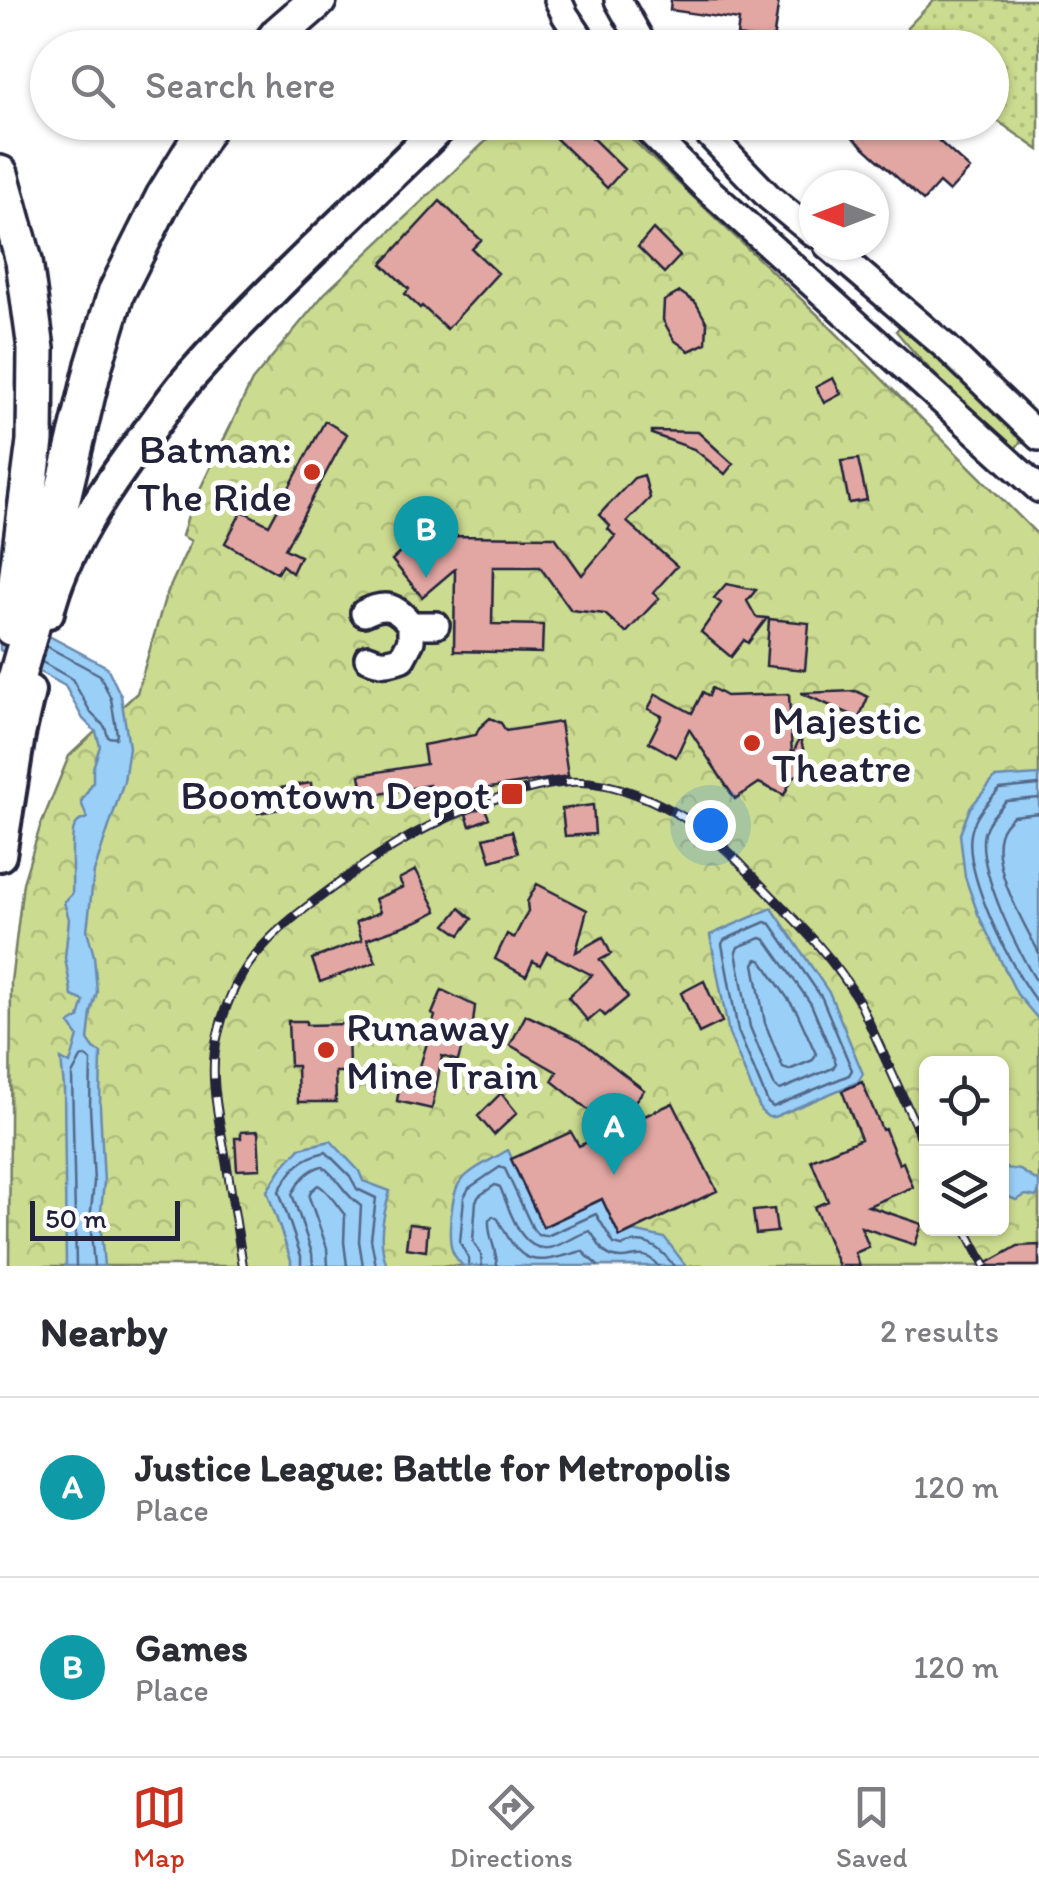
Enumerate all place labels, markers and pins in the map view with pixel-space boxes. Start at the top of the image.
place label: Batman: The Ride [137,423,292,522]
marker: Batman: The Ride [301,461,323,483]
pin: B [394,496,458,578]
place label: Majestic Theatre [772,694,922,793]
marker: Majestic Theatre [741,732,763,754]
place label: Boomtown Depot [180,769,490,820]
marker: Boomtown Depot [499,781,525,807]
place label: Runaway Mine Train [346,1001,539,1100]
marker: Runaway Mine Train [315,1039,337,1061]
pin: A [582,1092,646,1175]

